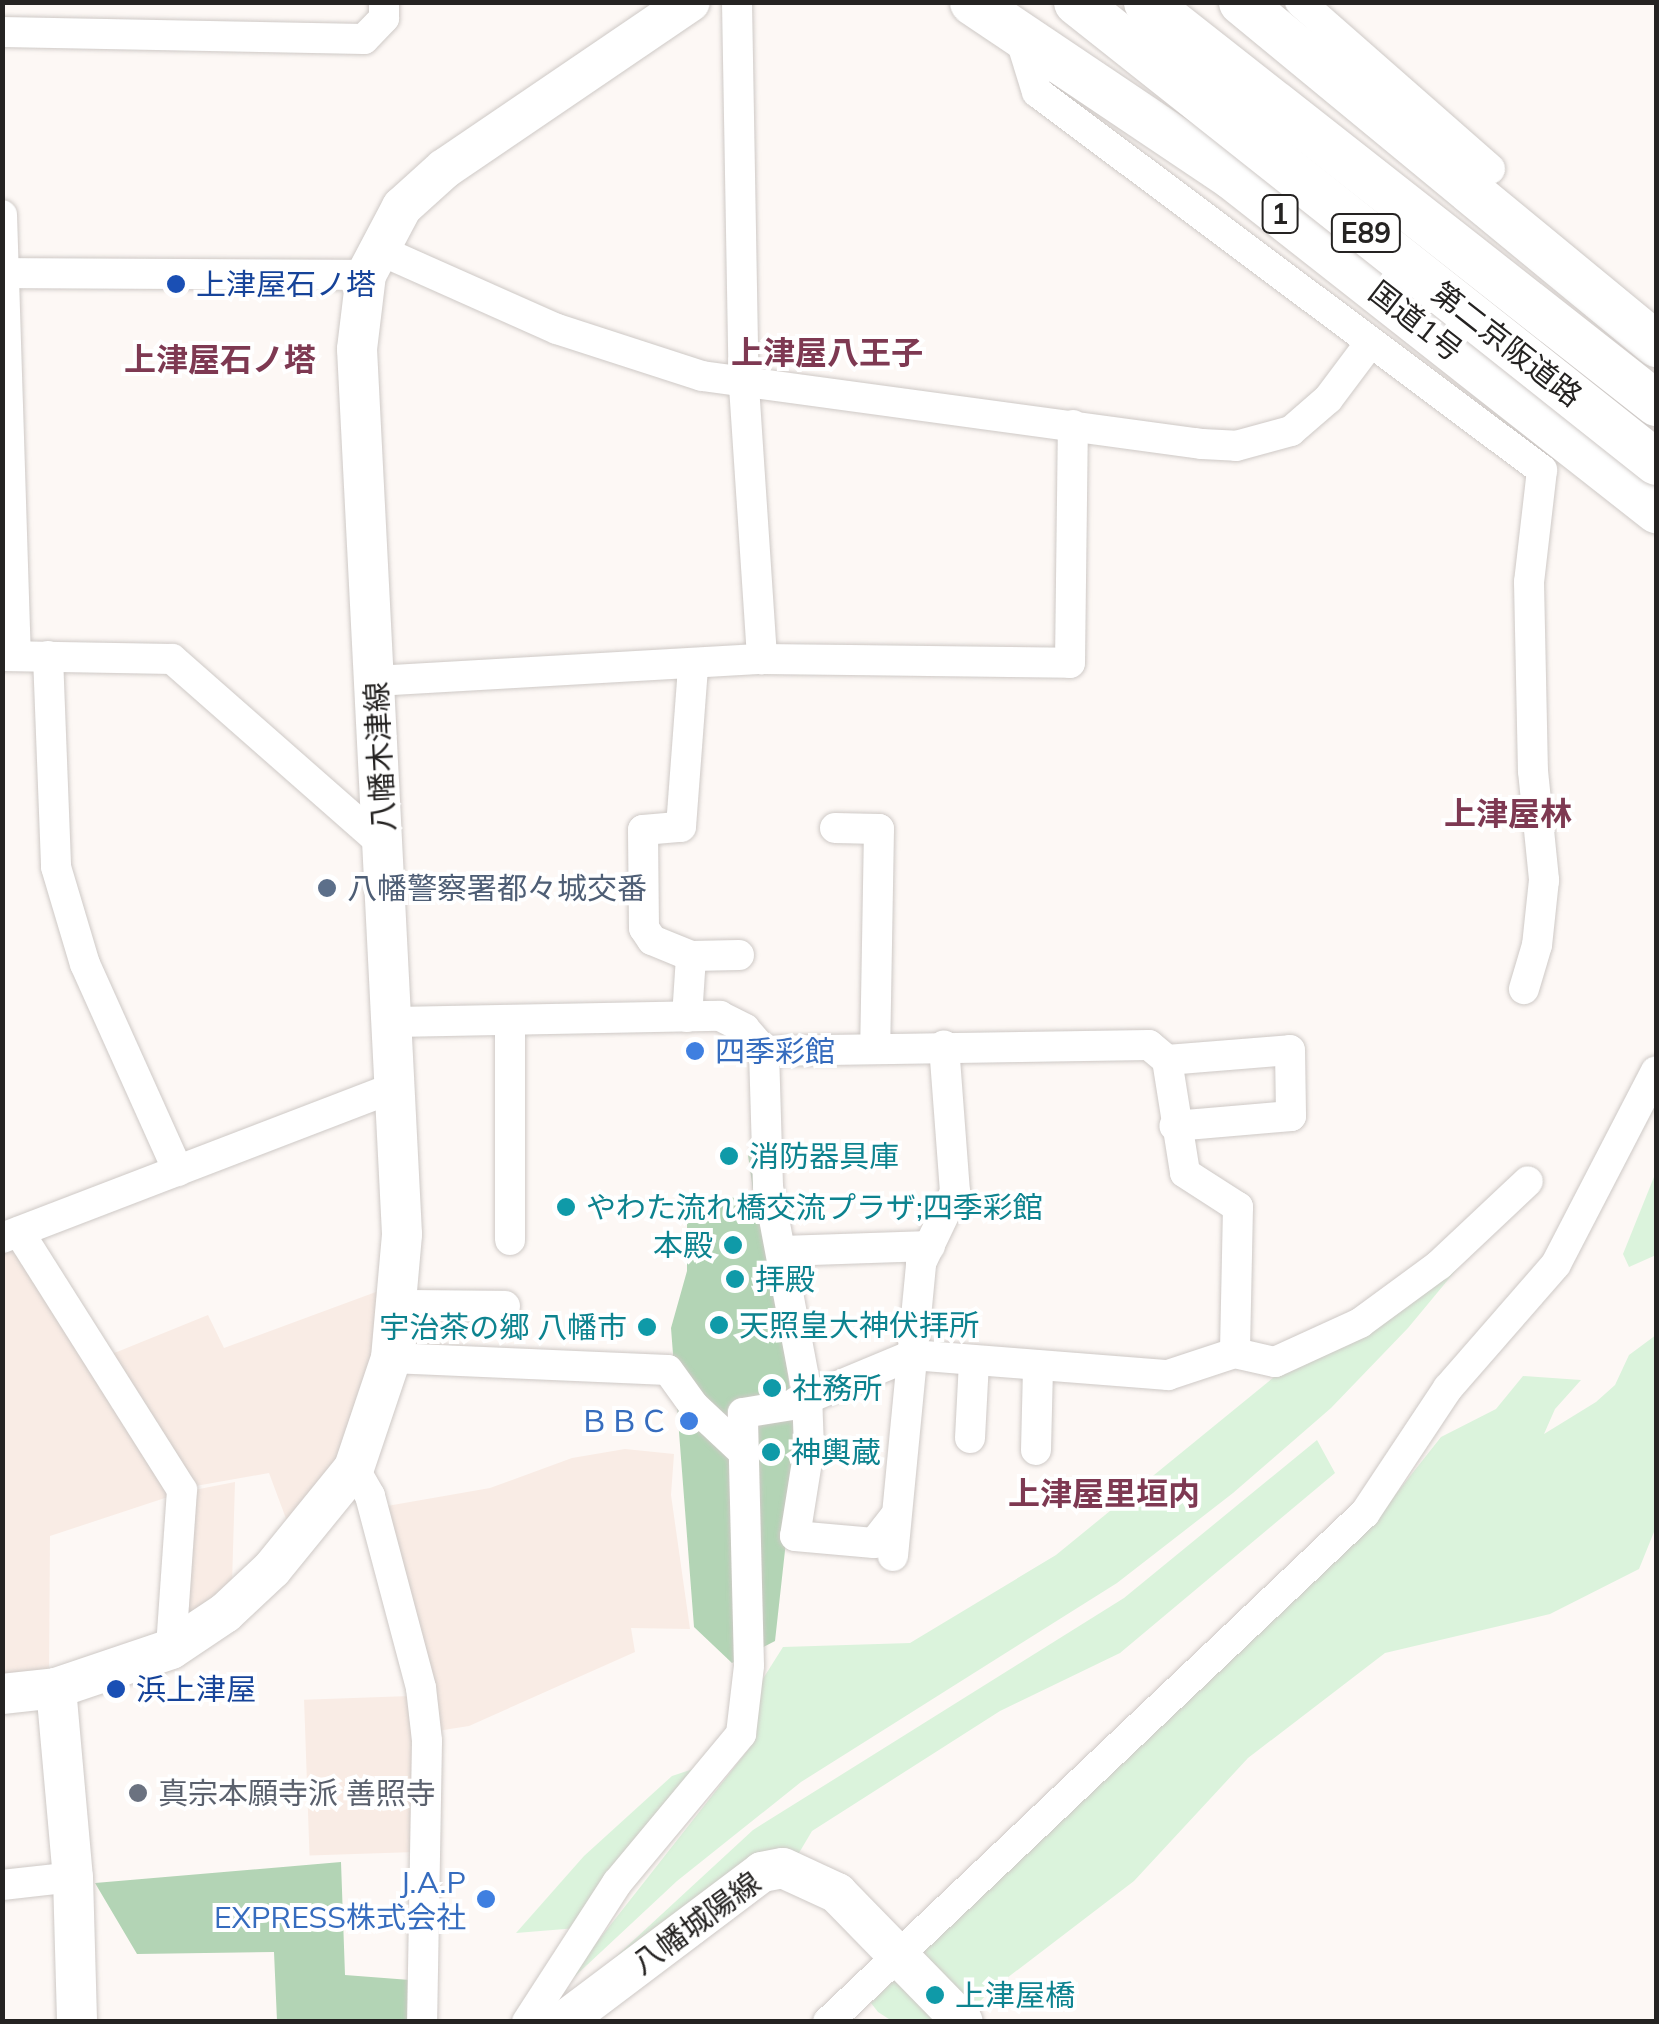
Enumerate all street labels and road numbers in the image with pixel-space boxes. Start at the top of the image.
road number: 1 [1260,191,1300,237]
road number: E89 [1328,210,1404,256]
street label: 国道1号 [1362,274,1470,368]
street label: 第二京阪道路 [1425,274,1589,414]
street label: 八幡木津線 [358,681,402,833]
street label: 八幡城陽線 [625,1864,767,1982]

